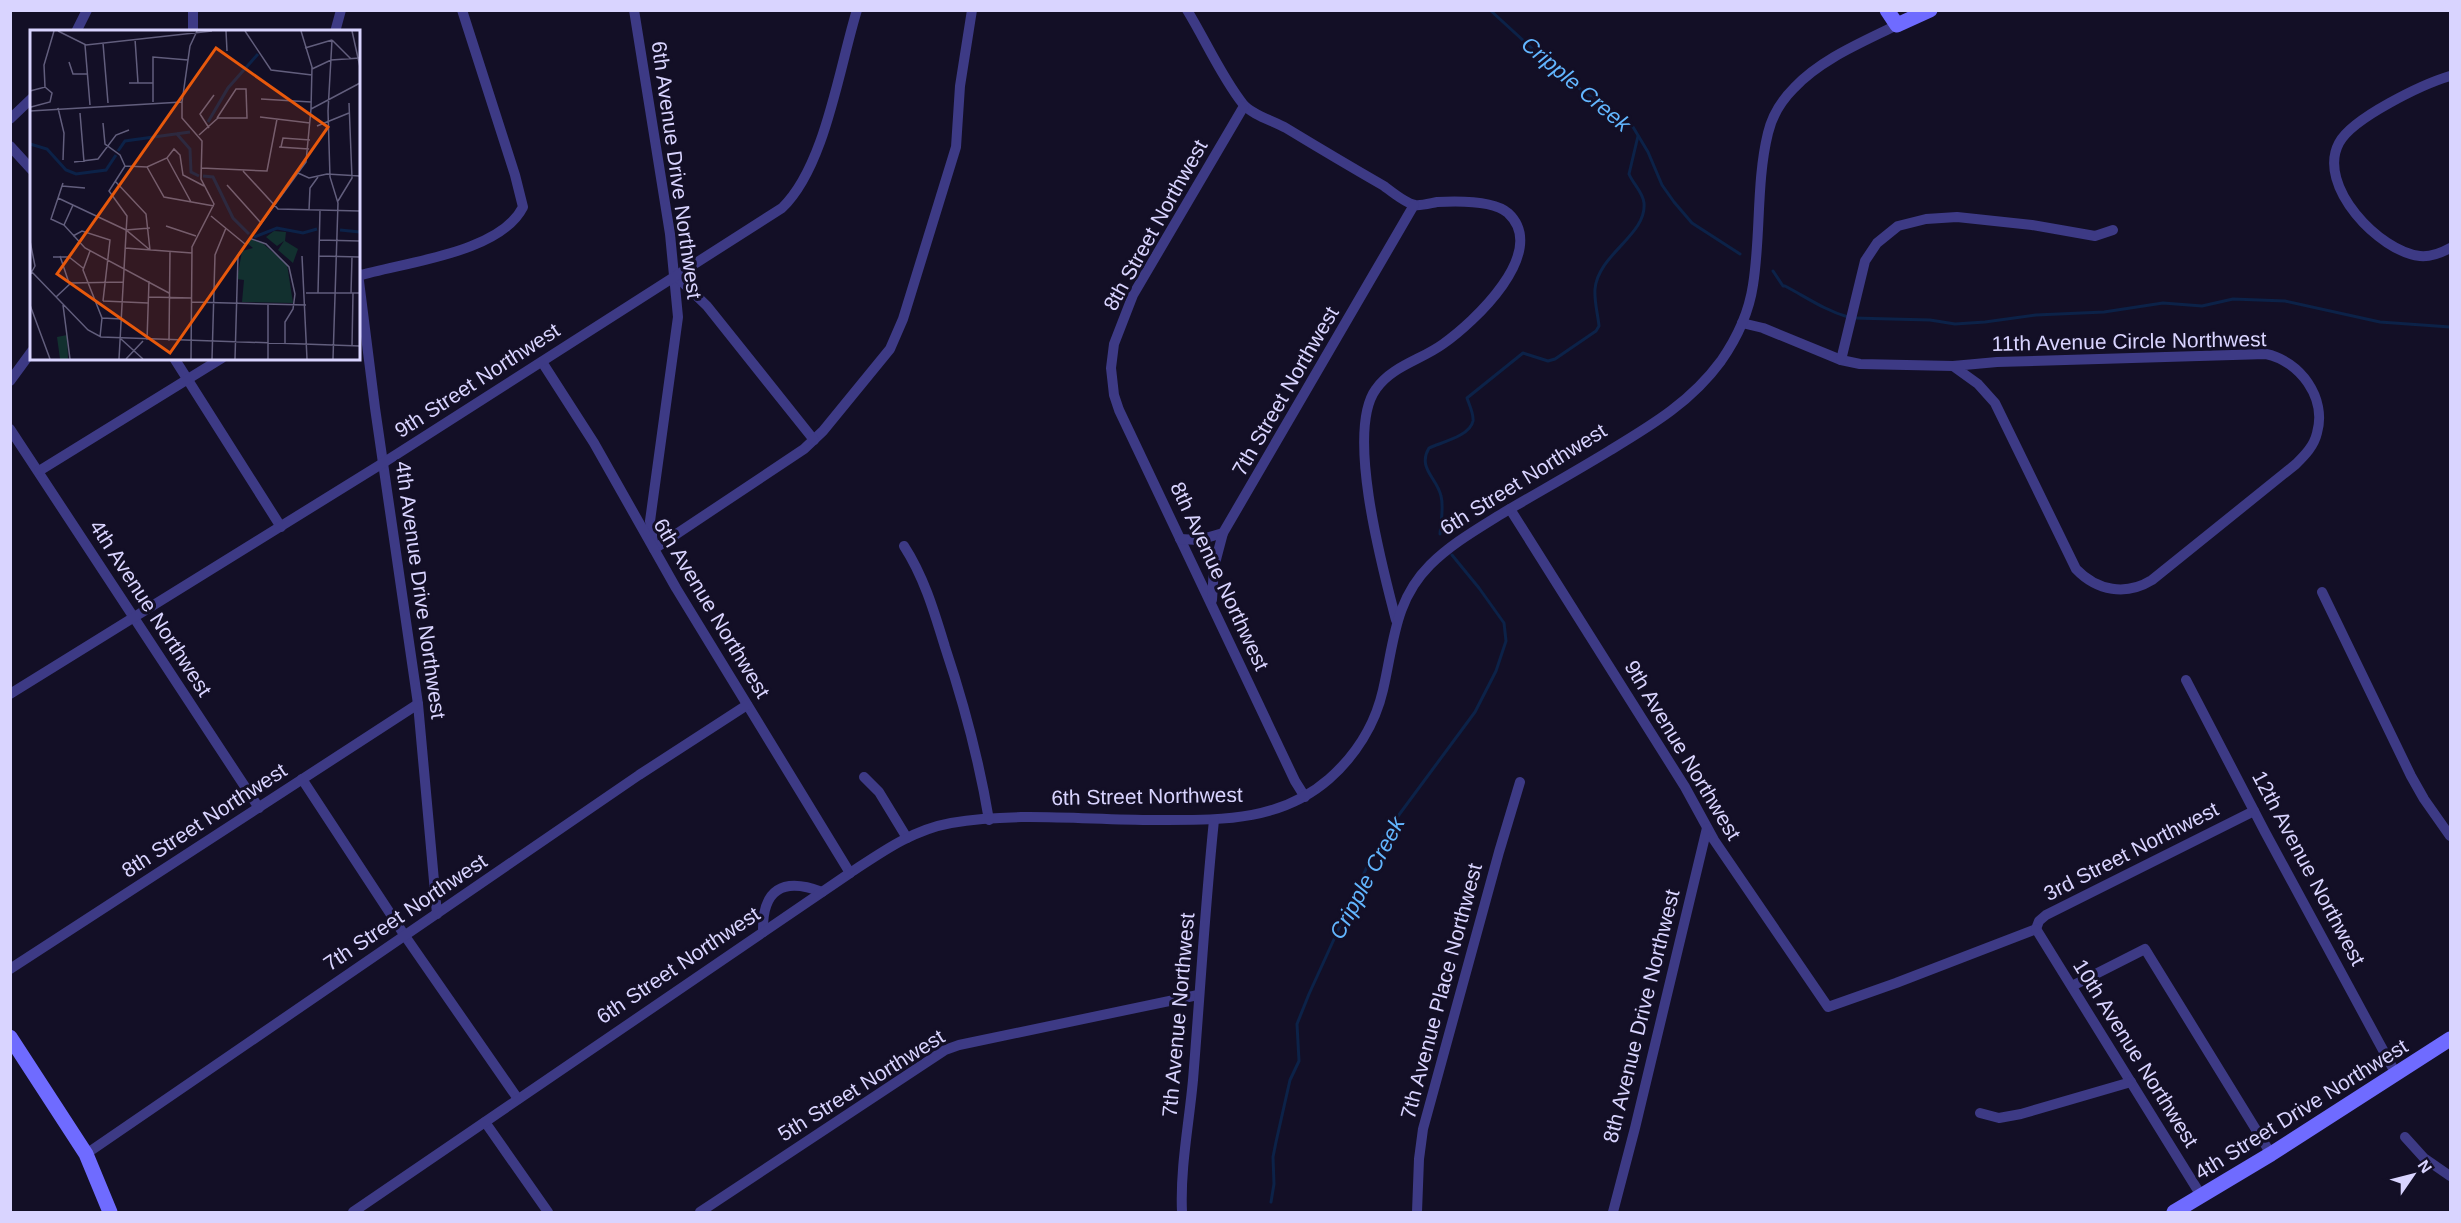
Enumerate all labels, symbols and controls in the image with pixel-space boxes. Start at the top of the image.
inset map [30,30,360,360]
water label: Cripple Creek [1516,31,1636,137]
street label: 6th Avenue Drive Northwest [648,40,706,300]
street label: 8th Street Northwest [1099,136,1212,314]
street label: 7th Street Northwest [1227,302,1343,480]
street label: 9th Street Northwest [390,318,564,442]
street label: 11th Avenue Circle Northwest [1991,327,2267,355]
street label: 6th Street Northwest [1436,418,1610,539]
street label: 4th Avenue Drive Northwest [392,460,450,720]
street label: 8th Avenue Northwest [1166,478,1274,674]
street label: 6th Avenue Northwest [649,514,775,702]
street label: 4th Avenue Northwest [86,516,217,700]
street label: 9th Avenue Northwest [1620,656,1746,844]
street label: 8th Street Northwest [117,758,291,882]
street label: 12th Avenue Northwest [2248,767,2370,969]
street label: 6th Street Northwest [1051,783,1243,809]
street label: 3rd Street Northwest [2040,797,2222,905]
water label: Cripple Creek [1324,812,1410,943]
street label: 7th Street Northwest [319,849,491,975]
street label: 7th Avenue Place Northwest [1396,861,1486,1121]
street label: 8th Avenue Drive Northwest [1598,887,1684,1145]
street label: 6th Street Northwest [592,902,764,1028]
street label: 7th Avenue Northwest [1158,912,1198,1118]
street label: 10th Avenue Northwest [2069,955,2203,1151]
street label: 5th Street Northwest [774,1024,948,1145]
street label: 4th Street Drive Northwest [2190,1034,2412,1184]
north arrow [2383,1145,2443,1205]
text: N [2415,1157,2435,1176]

